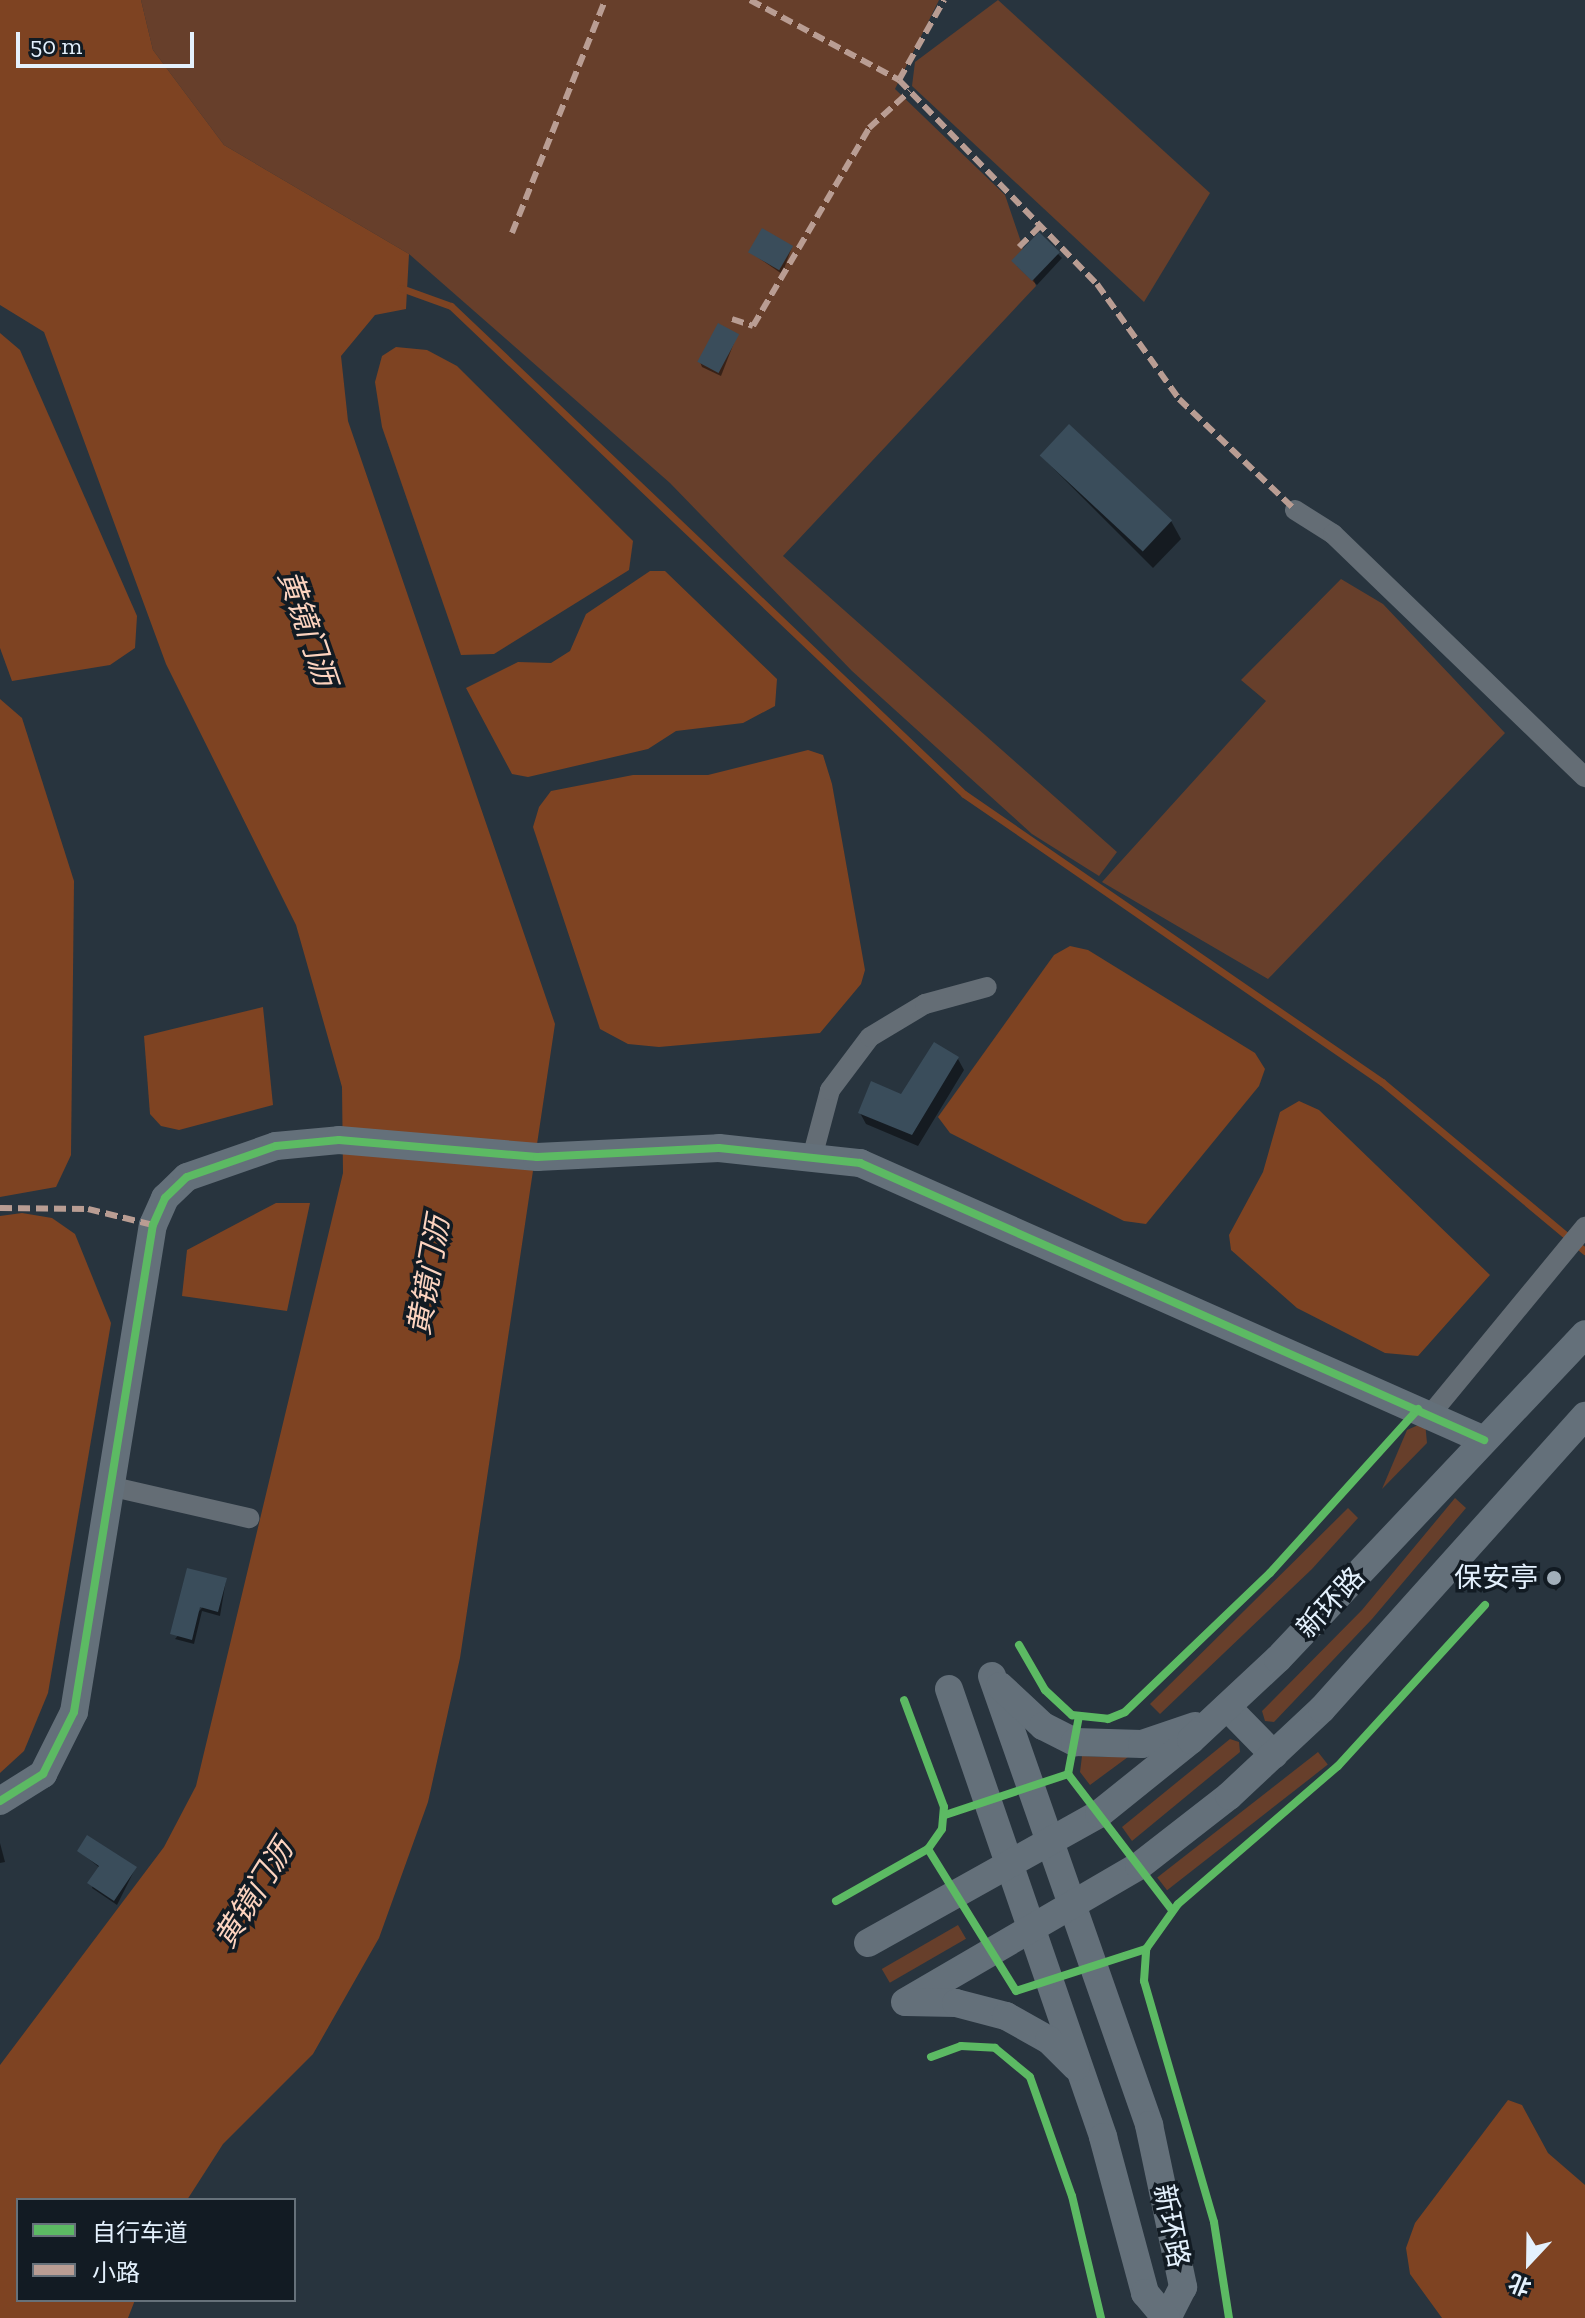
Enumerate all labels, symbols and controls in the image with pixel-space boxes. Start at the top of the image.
scale bar [20,16,198,66]
text: 50 m [30,31,82,60]
water label: 黄镜门沥 [270,565,344,691]
water label: 黄镜门沥 [401,1214,457,1338]
street label: 新环路 [1290,1561,1372,1645]
place label: 保安亭 [1454,1561,1538,1595]
marker: 保安亭 [1545,1569,1563,1587]
water label: 黄镜门沥 [207,1834,301,1954]
street label: 新环路 [1146,2182,1196,2270]
legend [16,2198,296,2302]
text: 自行车道 [92,2218,188,2247]
north arrow [1489,2222,1569,2302]
text: 小路 [92,2258,140,2287]
text: 北 [1505,2268,1535,2301]

